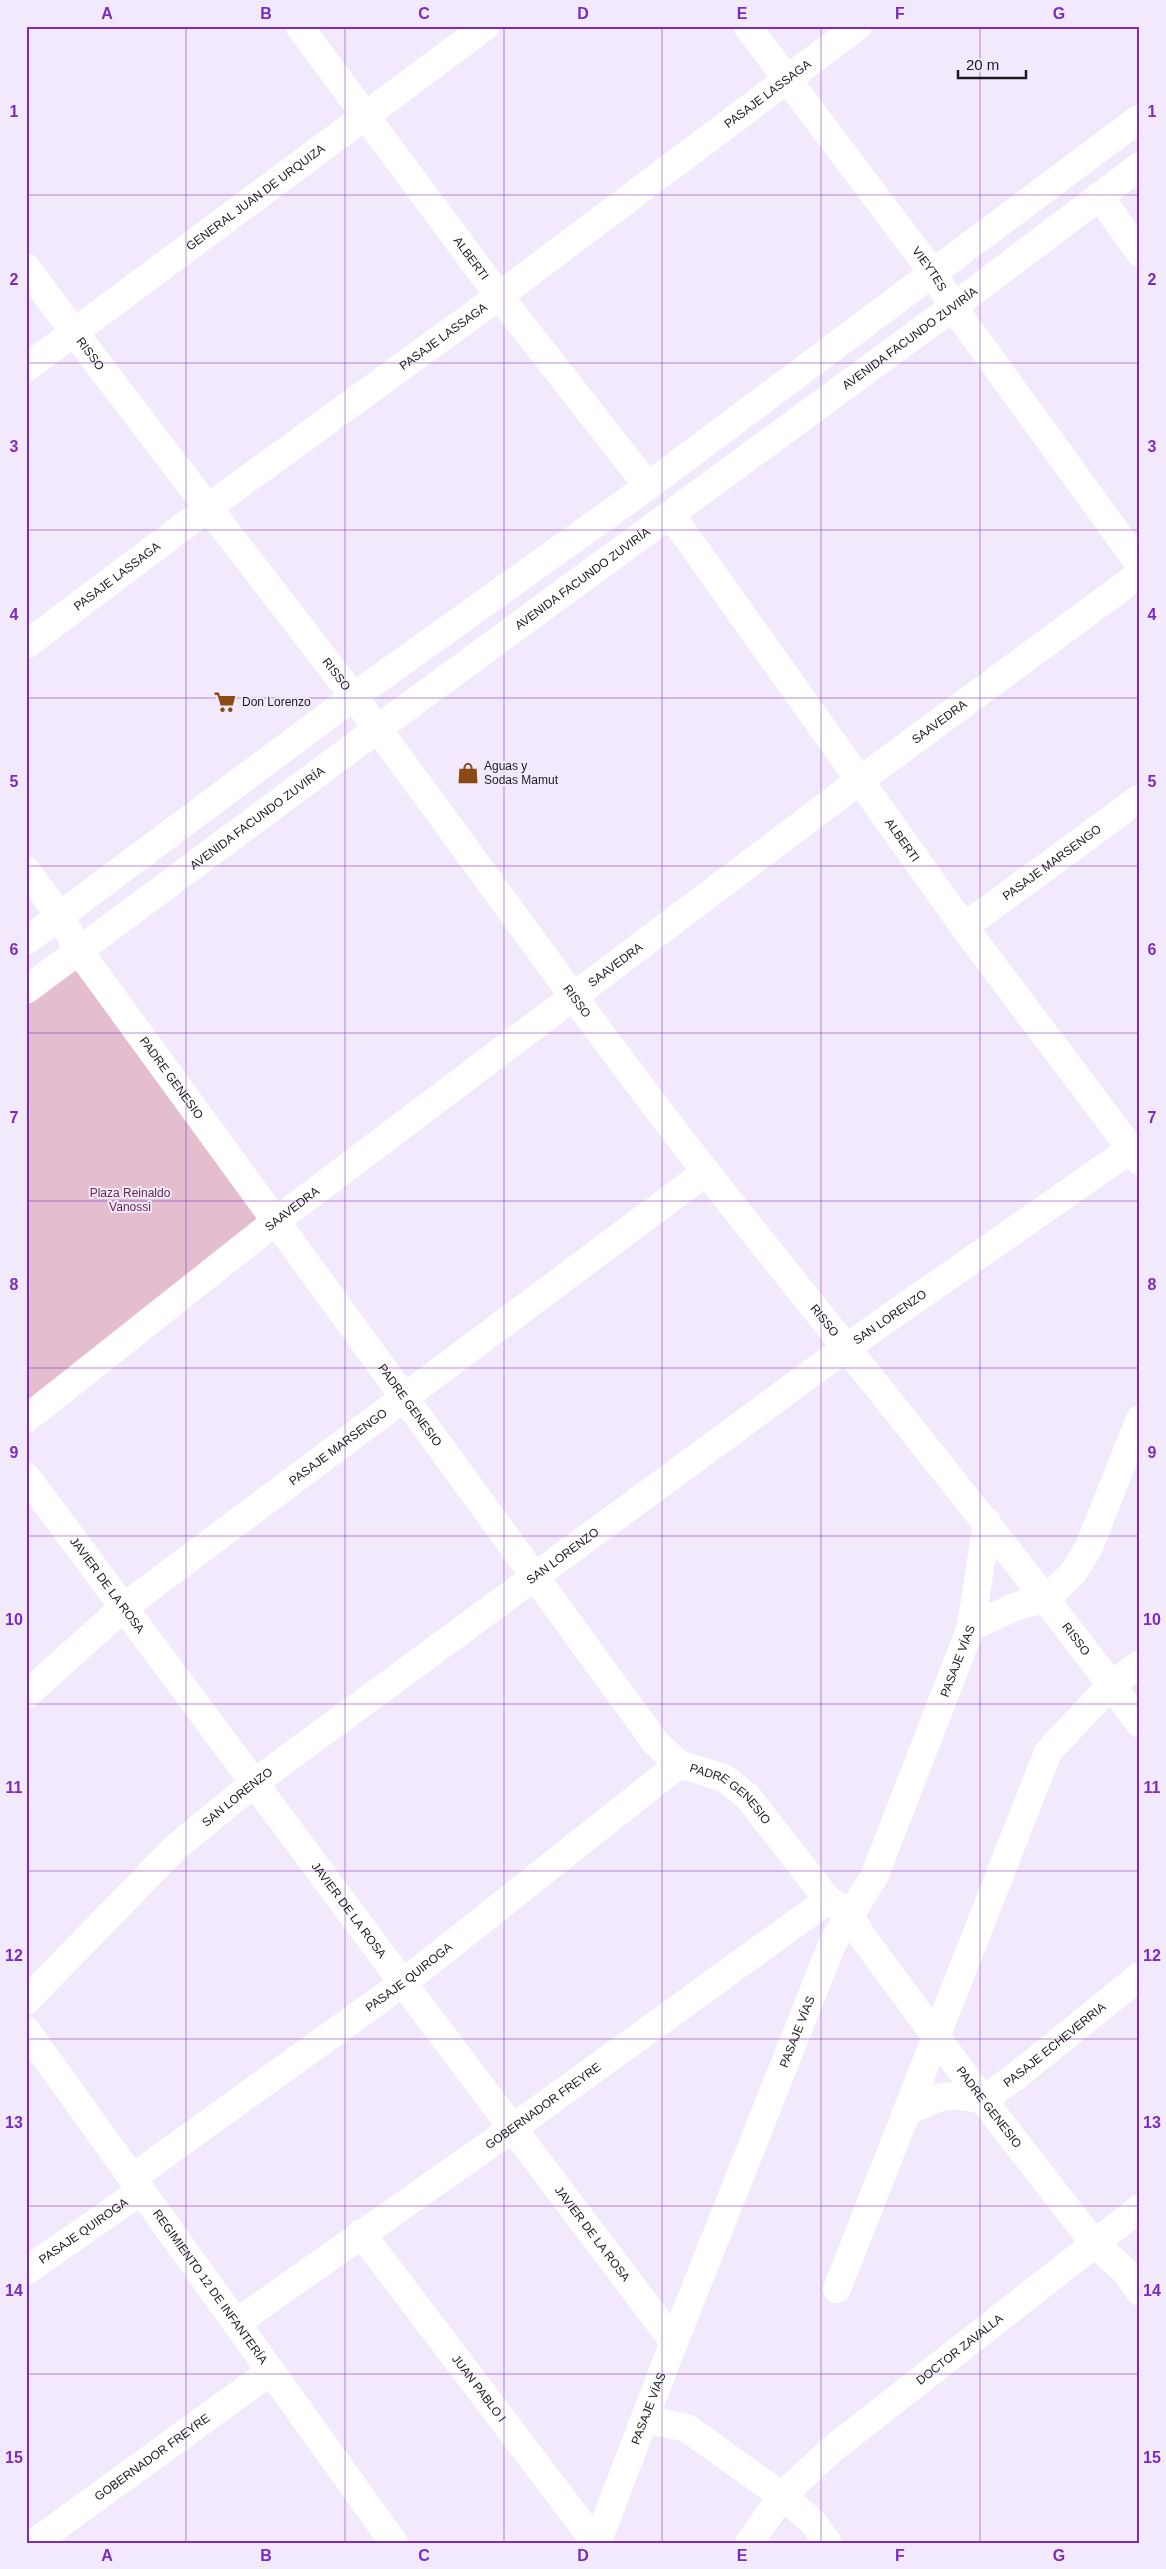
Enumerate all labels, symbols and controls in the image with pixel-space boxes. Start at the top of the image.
text: A [101,5,113,22]
text: B [260,5,272,22]
text: C [418,5,430,22]
text: D [577,5,589,22]
text: E [737,5,748,22]
text: F [895,5,905,22]
text: G [1053,5,1065,22]
scale bar [958,48,1026,80]
text: 20 m [966,56,999,73]
street label: PASAJE LASSAGA [722,57,814,131]
text: 1 [10,103,19,120]
text: 1 [1148,103,1157,120]
street label: GENERAL JUAN DE URQUIZA [183,141,328,253]
street label: ALBERTI [451,234,491,282]
street label: VIEYTES [909,244,949,294]
text: 2 [10,271,19,288]
text: 2 [1148,271,1157,288]
street label: AVENIDA FACUNDO ZUVIRÍA [840,284,980,393]
street label: PASAJE LASSAGA [397,300,490,373]
street label: RISSO [74,335,107,373]
text: 3 [10,438,19,455]
text: 3 [1148,438,1157,455]
street label: AVENIDA FACUNDO ZUVIRÍA [512,525,653,633]
street label: PASAJE LASSAGA [71,539,163,613]
text: 4 [10,606,19,623]
text: 4 [1148,606,1157,623]
street label: RISSO [319,655,353,693]
supermarket icon: Don Lorenzo [212,689,238,715]
place label: Don Lorenzo [242,695,311,709]
street label: SAAVEDRA [909,697,969,747]
place label: Aguas y Sodas Mamut [484,759,559,787]
shop icon: Aguas y Sodas Mamut [455,760,481,786]
street label: AVENIDA FACUNDO ZUVIRÍA [187,764,327,873]
text: 5 [10,773,19,790]
text: 5 [1148,773,1157,790]
street label: ALBERTI [882,816,922,865]
street label: PASAJE MARSENGO [1000,822,1104,903]
street label: SAAVEDRA [585,940,645,990]
text: 6 [10,941,19,958]
text: 6 [1148,941,1157,958]
street label: RISSO [560,982,594,1020]
street label: PADRE GENESIO [137,1034,206,1122]
text: 7 [10,1109,19,1126]
text: 7 [1148,1109,1157,1126]
street label: SAAVEDRA [262,1184,322,1234]
park label: Plaza Reinaldo Vanossi [90,1186,171,1214]
text: 8 [10,1276,19,1293]
text: 8 [1148,1276,1157,1293]
street label: SAN LORENZO [850,1287,929,1348]
street label: RISSO [807,1302,842,1339]
street label: PADRE GENESIO [375,1361,445,1449]
street label: PASAJE MARSENGO [286,1406,390,1488]
text: 9 [10,1444,19,1461]
text: 9 [1148,1444,1157,1461]
street label: SAN LORENZO [524,1525,602,1587]
street label: JAVIER DE LA ROSA [67,1534,147,1636]
text: 10 [5,1611,23,1628]
text: 10 [1143,1611,1161,1628]
street label: RISSO [1059,1620,1093,1658]
street label: PASAJE VÍAS [937,1623,978,1699]
street label: PADRE GENESIO [688,1761,773,1827]
street label: SAN LORENZO [199,1765,275,1830]
text: 11 [6,1779,23,1796]
text: 11 [1144,1779,1161,1796]
street label: JAVIER DE LA ROSA [309,1859,389,1961]
street label: PASAJE QUIROGA [363,1940,455,2015]
text: 12 [5,1947,23,1964]
text: 12 [1143,1947,1161,1964]
street label: PASAJE VÍAS [777,1994,818,2070]
street label: PASAJE ECHEVERRIA [1001,2000,1108,2090]
street label: GOBERNADOR FREYRE [483,2060,604,2152]
street label: PADRE GENESIO [954,2064,1025,2151]
text: 13 [5,2114,23,2131]
text: 13 [1143,2114,1161,2131]
street label: JAVIER DE LA ROSA [552,2183,633,2284]
street label: PASAJE QUIROGA [36,2195,131,2267]
street label: REGIMIENTO 12 DE INFANTERÍA [150,2207,270,2367]
text: 14 [5,2282,23,2299]
text: 14 [1143,2282,1161,2299]
street label: DOCTOR ZAVALLA [914,2311,1006,2388]
street label: JUAN PABLO I [449,2352,509,2425]
street label: PASAJE VÍAS [628,2371,669,2446]
street label: GOBERNADOR FREYRE [92,2411,212,2504]
text: 15 [5,2449,23,2466]
text: 15 [1143,2449,1161,2466]
text: A [101,2547,113,2564]
text: B [260,2547,272,2564]
text: C [418,2547,430,2564]
text: D [577,2547,589,2564]
text: E [737,2547,748,2564]
text: F [895,2547,905,2564]
text: G [1053,2547,1065,2564]

